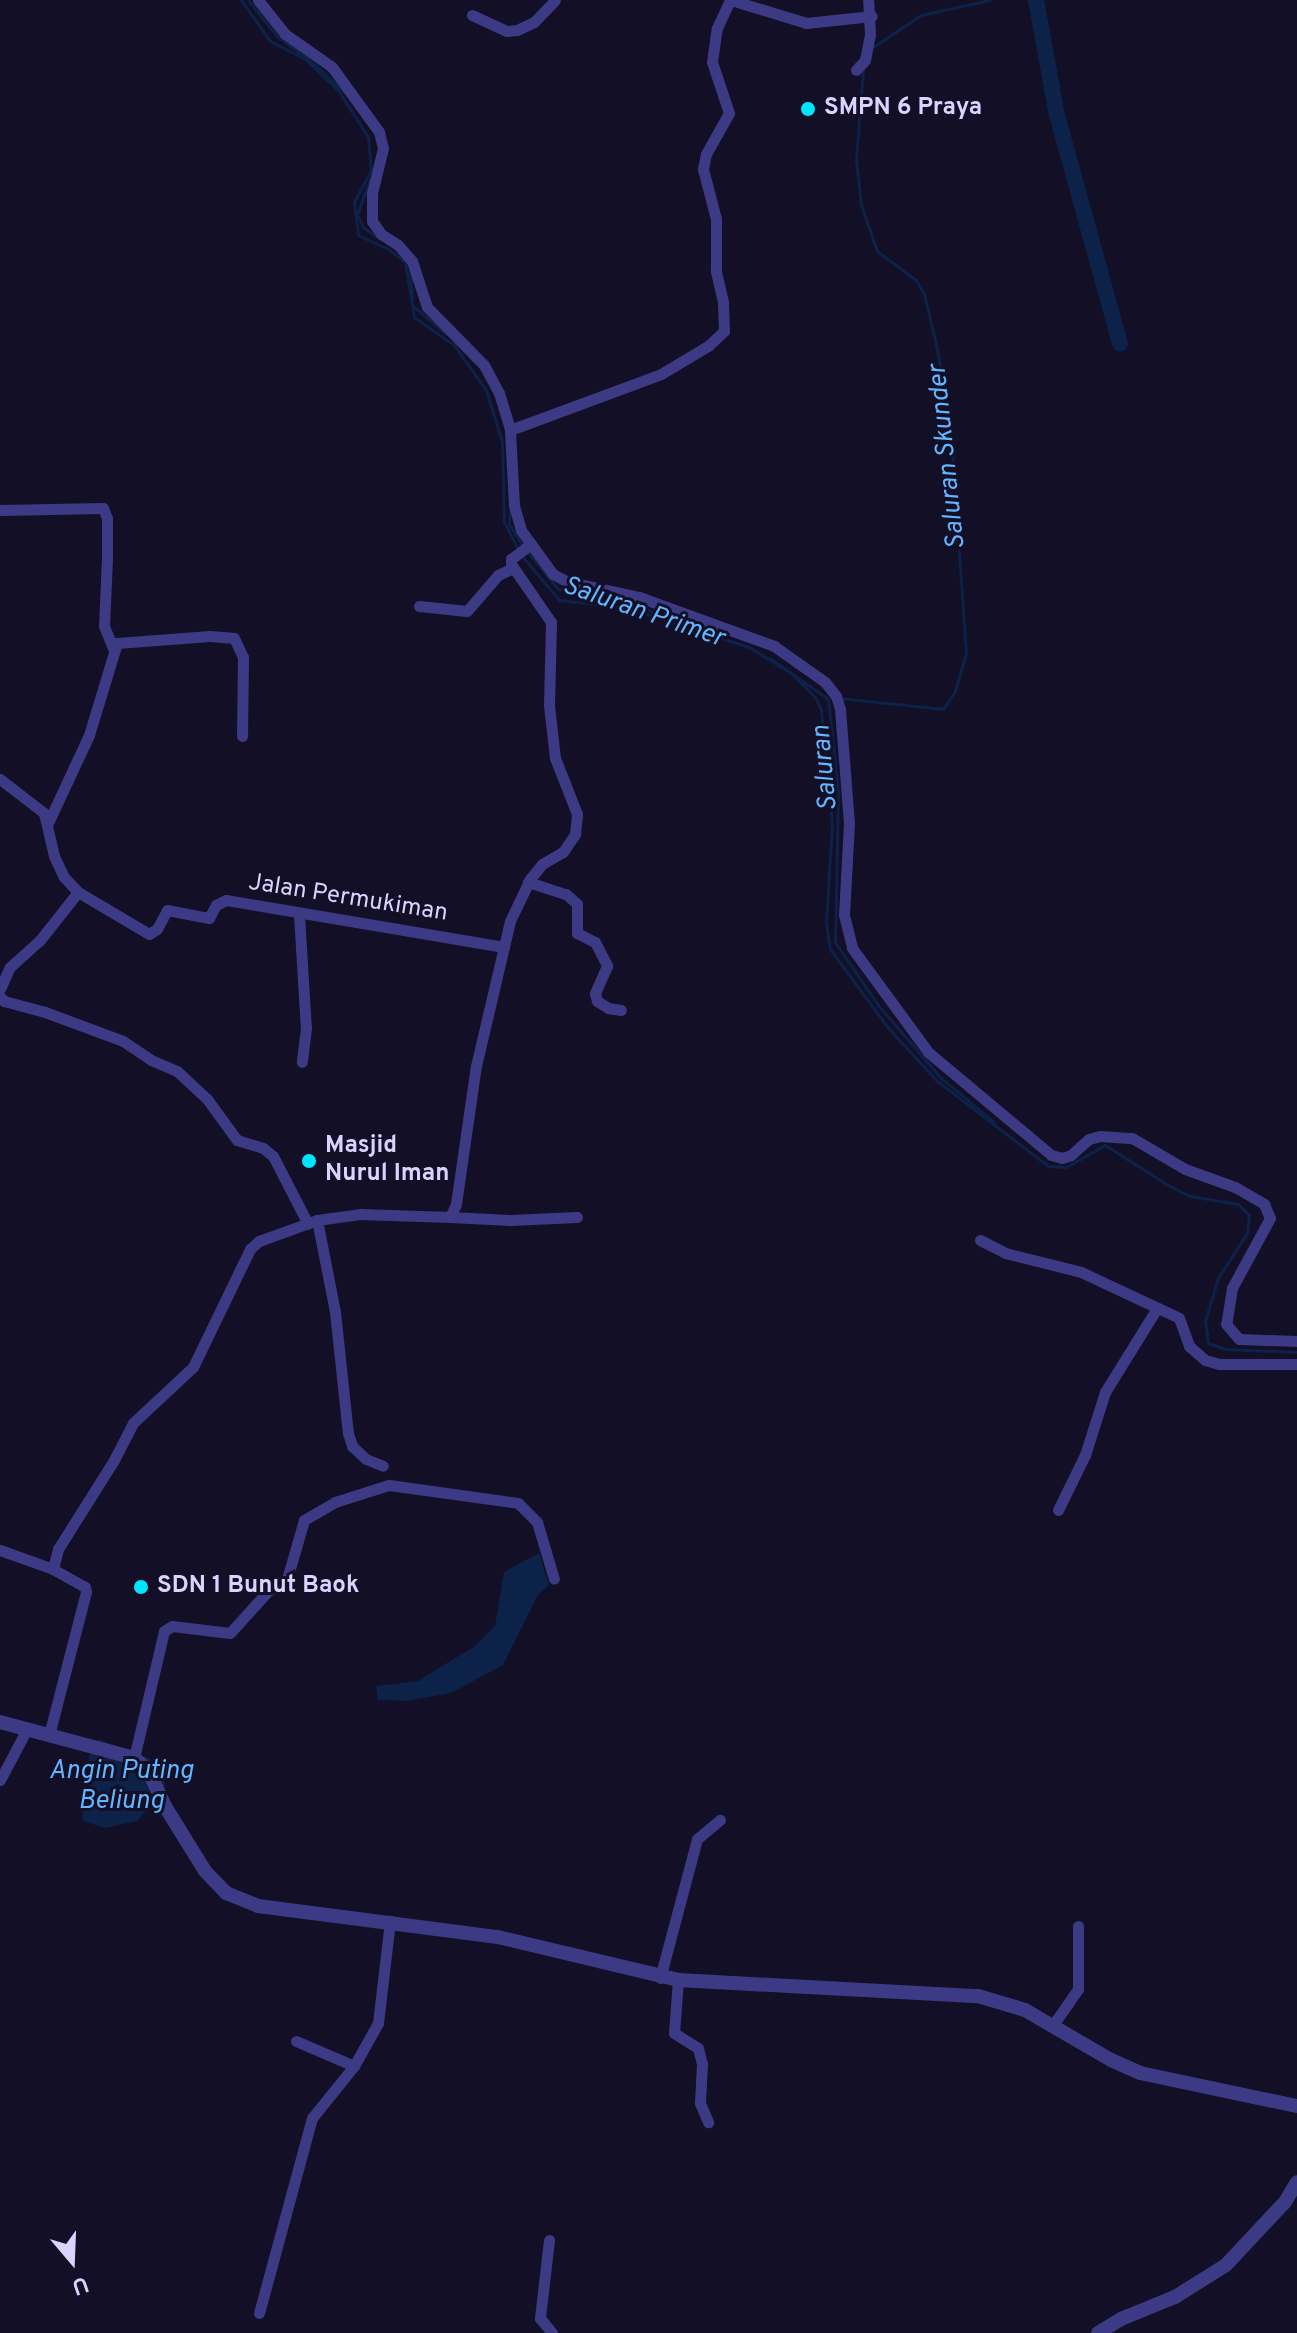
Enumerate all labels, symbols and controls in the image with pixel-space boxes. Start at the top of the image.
place label: SMPN 6 Praya [824,95,982,123]
marker: SMPN 6 Praya [799,100,817,118]
water label: Saluran Skunder [923,363,973,551]
water label: Saluran Primer [558,571,728,655]
water label: Saluran [807,724,845,812]
street label: Jalan Permukiman [246,869,450,929]
place label: Masjid Nurul Iman [325,1133,450,1189]
marker: Masjid Nurul Iman [300,1152,318,1170]
place label: SDN 1 Bunut Baok [157,1573,359,1601]
marker: SDN 1 Bunut Baok [132,1578,150,1596]
water label: Angin Puting Beliung [49,1756,193,1818]
north arrow [32,2221,112,2301]
text: U [68,2269,92,2299]

